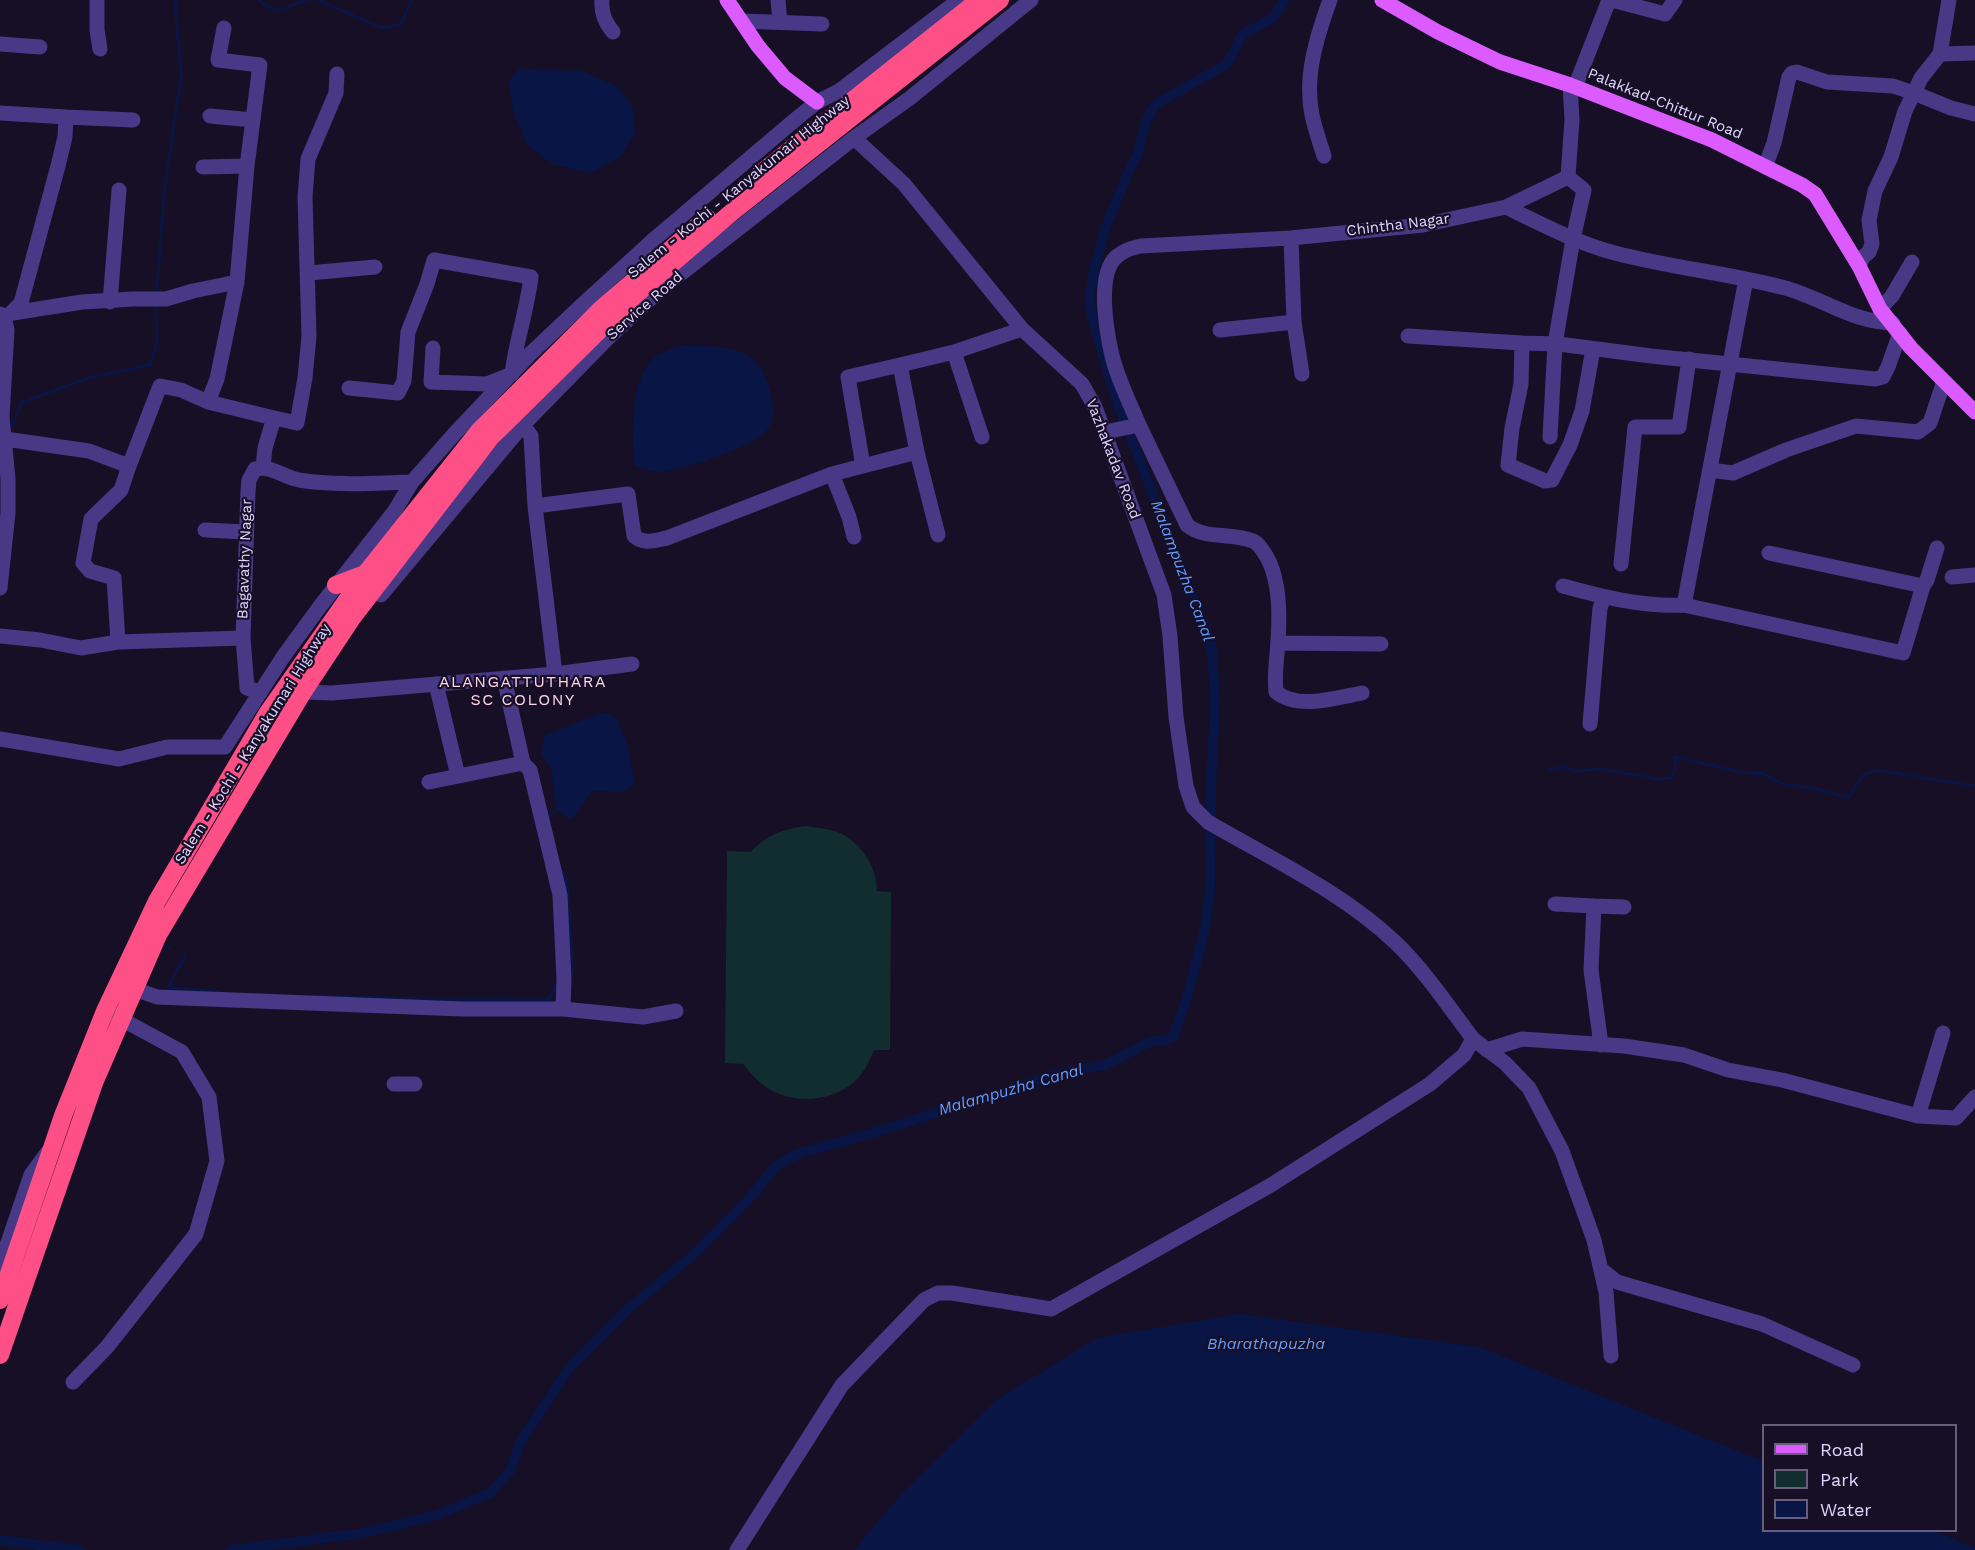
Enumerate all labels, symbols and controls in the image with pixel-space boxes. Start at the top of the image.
street label: Palakkad-Chittur Road [1585,65,1745,143]
street label: Salem - Kochi - Kanyakumari Highway [624,92,854,282]
street label: Chintha Nagar [1345,210,1451,240]
street label: Service Road [603,268,687,344]
street label: Vazhakadav Road [1082,396,1144,522]
street label: Bagavathy Nagar [234,498,256,620]
water label: Malampuzha Canal [1146,498,1218,644]
street label: Salem - Kochi - Kanyakumari Highway [171,620,335,868]
district label: ALANGATTUTHARA SC COLONY [439,672,607,710]
water label: Malampuzha Canal [936,1060,1086,1120]
water label: Bharathapuzha [1207,1334,1325,1354]
legend [1762,1424,1957,1532]
text: Road [1820,1439,1864,1460]
text: Park [1820,1469,1859,1490]
text: Water [1820,1499,1872,1520]

